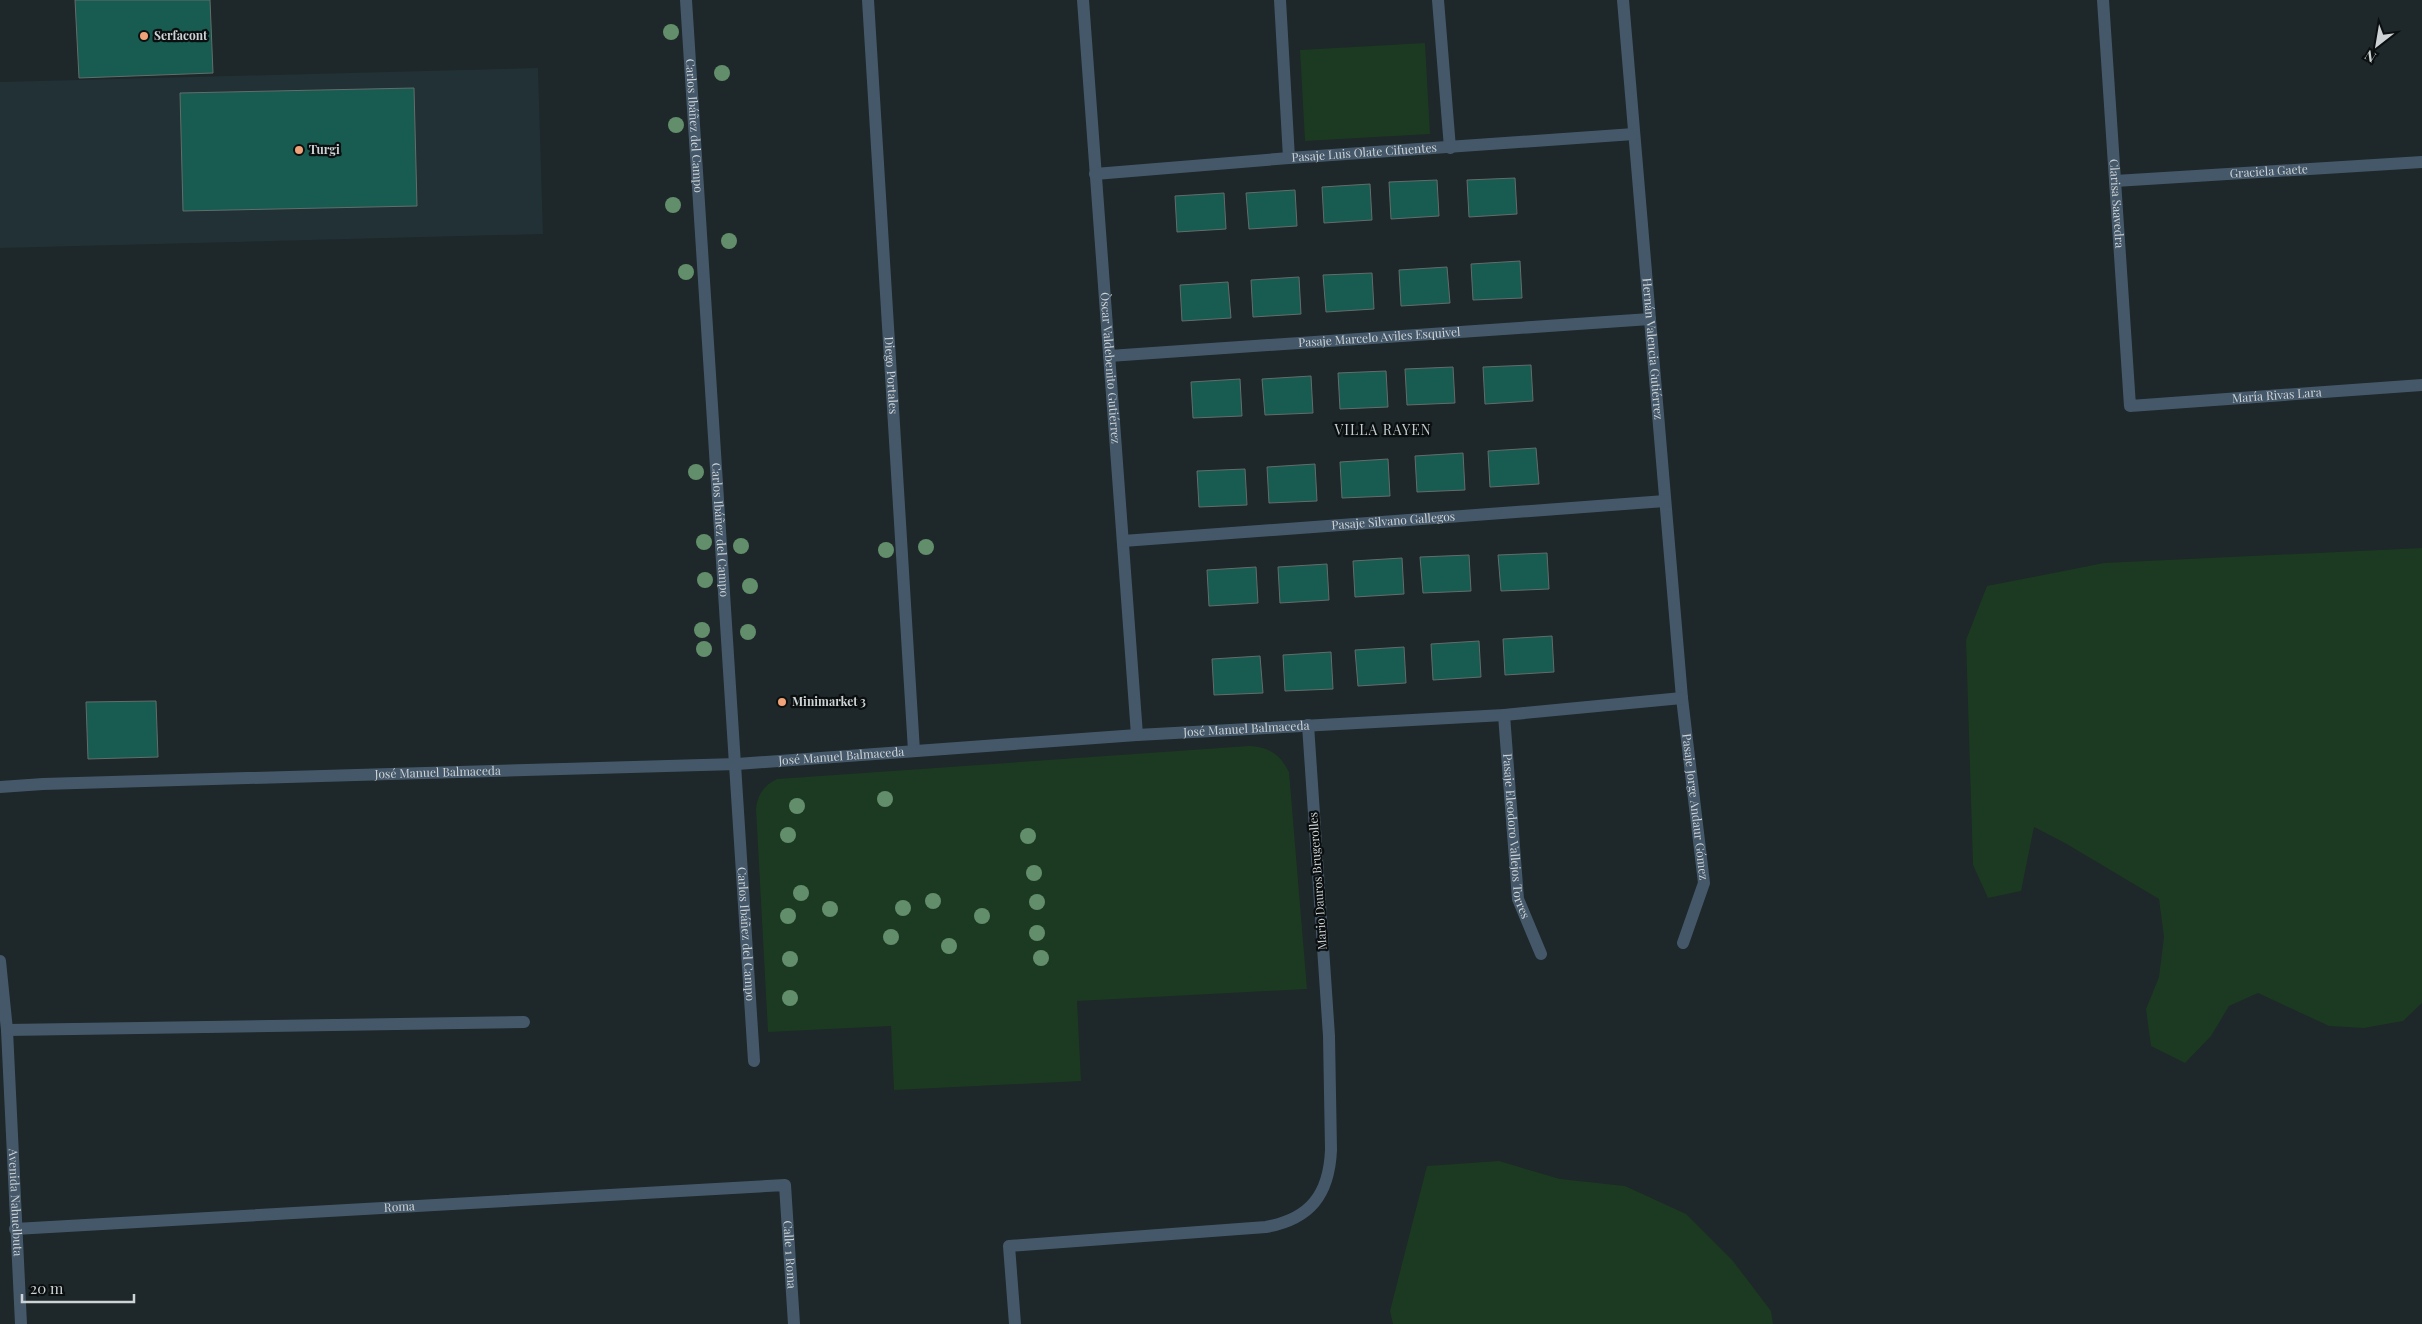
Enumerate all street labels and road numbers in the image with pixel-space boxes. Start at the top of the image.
street label: Carlos Ibáñez del Campo [683,58,707,194]
street label: Pasaje Luis Olate Cifuentes [1291,139,1437,165]
street label: Clarisa Saavedra [2107,158,2128,249]
street label: Graciela Gaete [2229,160,2308,181]
street label: Hernán Valencia Gutiérrez [1640,277,1667,421]
street label: Òscar Valdebenito Gutiérrez [1097,292,1125,445]
street label: Pasaje Marcelo Aviles Esquivel [1298,323,1461,350]
street label: Diego Portales [882,336,902,415]
street label: María Rivas Lara [2231,383,2322,406]
street label: Carlos Ibáñez del Campo [709,462,733,598]
street label: Pasaje Silvano Gallegos [1331,508,1456,533]
street label: José Manuel Balmaceda [1182,717,1310,740]
street label: Pasaje Jorge Andaur Gómez [1679,733,1713,881]
street label: José Manuel Balmaceda [777,743,905,768]
street label: Pasaje Eleodoro Vallejos Torres [1500,753,1534,921]
street label: José Manuel Balmaceda [373,762,501,781]
street label: Mario Dauros Brugerolles [1304,812,1330,951]
street label: Carlos Ibáñez del Campo [735,866,759,1002]
street label: Avenida Nahuelbuta [6,1147,27,1257]
street label: Roma [383,1197,415,1215]
street label: Calle 1 Roma [780,1220,801,1289]

